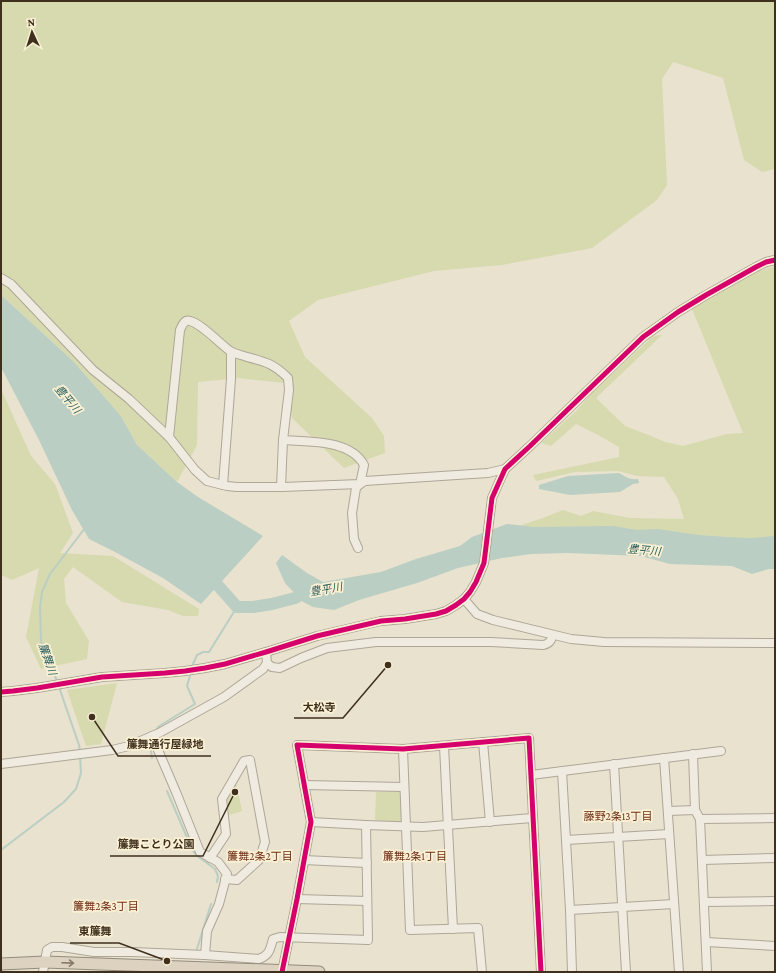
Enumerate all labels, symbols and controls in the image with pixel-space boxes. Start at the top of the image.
north arrow [12,12,52,52]
text: N [27,16,36,28]
water label: 豊平川 [53,383,84,416]
water label: 豊平川 [627,543,662,558]
water label: 豊平川 [309,580,344,598]
water label: 簾舞川 [37,641,59,677]
callout: 大松寺 [294,695,343,718]
text: 大松寺 [303,701,336,713]
callout: 簾舞通行屋緑地 [118,733,211,756]
text: 簾舞通行屋緑地 [127,738,204,750]
district label: 藤野2条13丁目 [583,810,653,822]
callout: 簾舞ことり公園 [110,833,203,856]
text: 簾舞ことり公園 [118,838,195,850]
district label: 簾舞2条2丁目 [227,850,293,862]
district label: 簾舞2条1丁目 [383,850,447,862]
district label: 簾舞2条3丁目 [73,900,139,912]
callout: 東簾舞 [70,920,119,943]
text: 東簾舞 [79,925,112,937]
one-way arrow [61,959,74,967]

